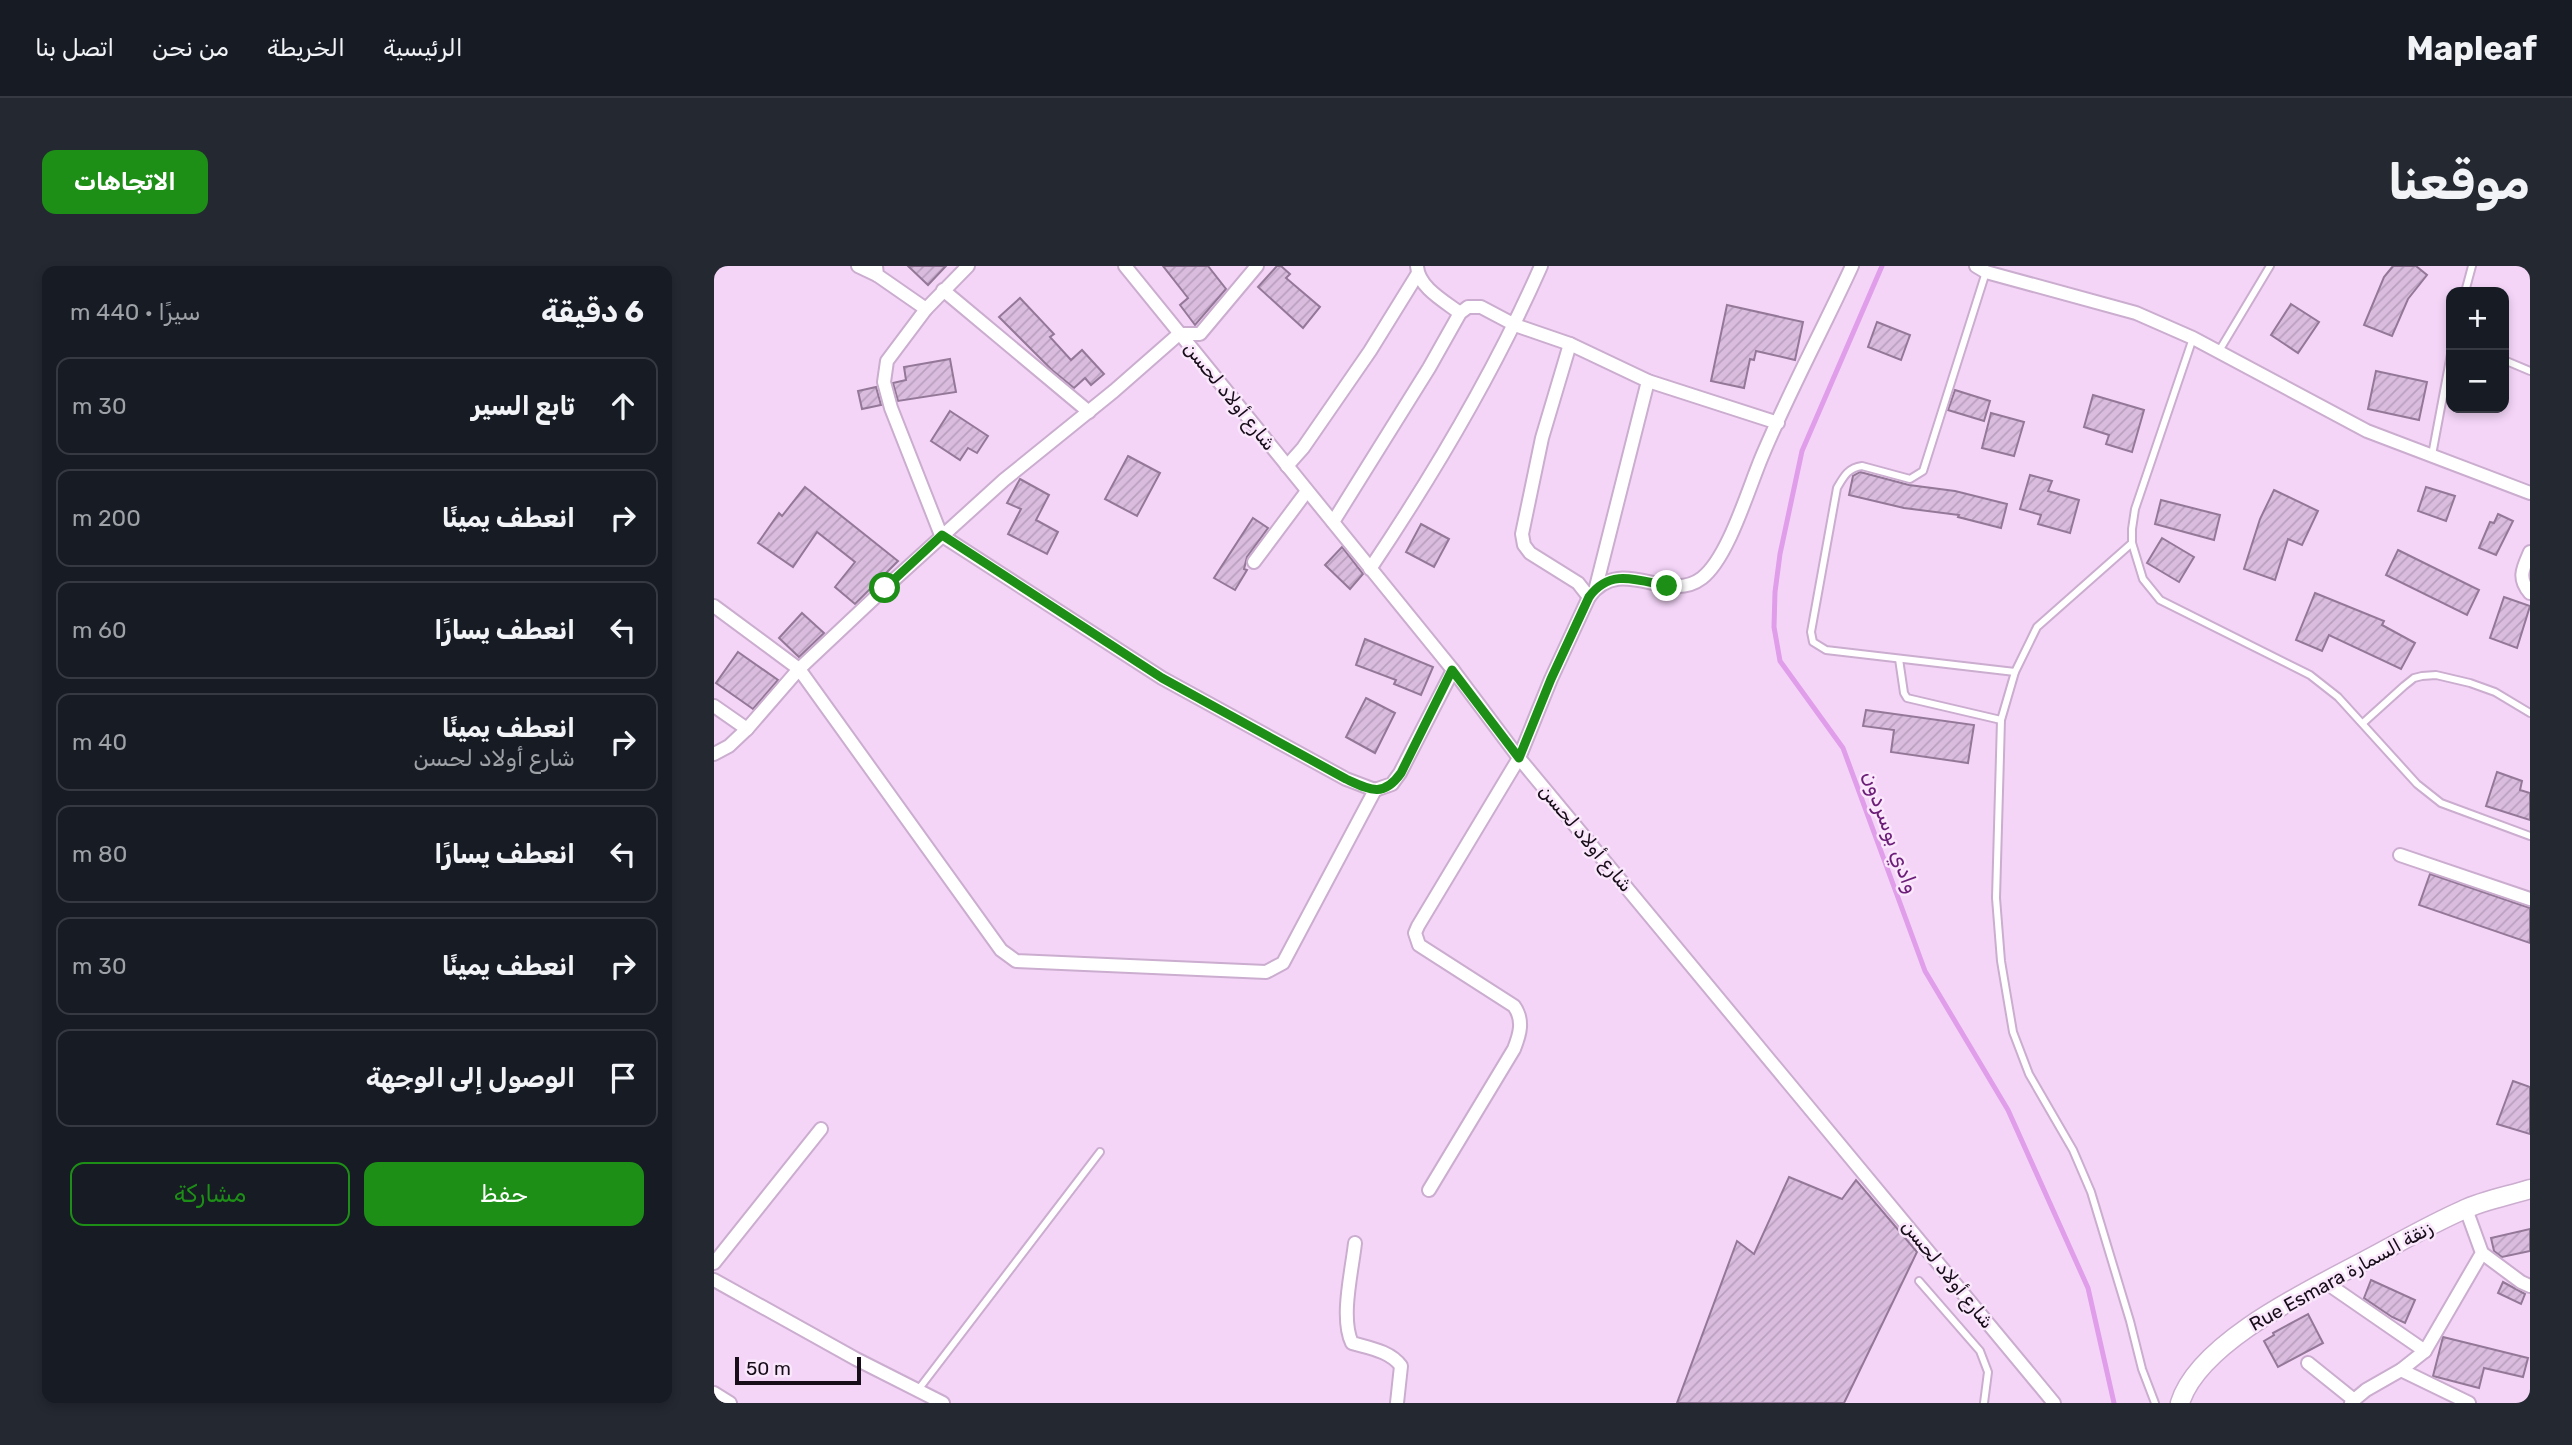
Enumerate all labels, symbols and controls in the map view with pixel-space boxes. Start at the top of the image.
text: Mapleaf [2406,29,2537,68]
text: اتصل بنا [35,34,114,62]
text: من نحن [152,34,229,62]
text: الخريطة [267,34,345,62]
text: الرئيسية [383,34,463,62]
button: الاتجاهات [42,150,208,214]
text: موقعنا [2388,153,2530,211]
map controls [2446,287,2509,413]
button: + [2446,287,2509,350]
text: 6 دقيقة [541,294,644,330]
text: سيرًا · 440 m [70,298,201,326]
street label: شارع أولاد لحسن [1178,337,1281,456]
button: − [2446,350,2509,413]
icon: ahead [604,387,642,425]
text: تابع السير [471,391,575,422]
text: 30 m [72,392,127,420]
icon: right [604,499,642,537]
text: انعطف يمينًا [442,503,575,534]
text: 200 m [72,504,141,532]
route end [1651,570,1682,601]
route start [869,572,900,603]
icon: left [604,611,642,649]
text: انعطف يسارًا [434,615,575,646]
text: 60 m [72,616,127,644]
text: انعطف يمينًا [442,713,575,744]
icon: right [604,723,642,761]
text: 40 m [72,728,127,756]
text: شارع أولاد لحسن [414,744,575,772]
water label: وادي بوسردون [1855,767,1925,897]
street label: شارع أولاد لحسن [1533,780,1638,898]
icon: left [604,835,642,873]
text: انعطف يسارًا [434,839,575,870]
text: 80 m [72,840,127,868]
icon: right [604,947,642,985]
text: انعطف يمينًا [442,951,575,982]
text: 30 m [72,952,127,980]
icon: arrive [604,1059,642,1097]
text: الوصول إلى الوجهة [366,1063,575,1094]
button: مشاركة [70,1162,350,1226]
button: حفظ [364,1162,644,1226]
street label: شارع أولاد لحسن [1896,1215,1999,1334]
street label: Rue Esmara زنقة السمارة [2245,1216,2437,1336]
scale bar [735,1354,861,1386]
text: 50 m [746,1357,791,1380]

